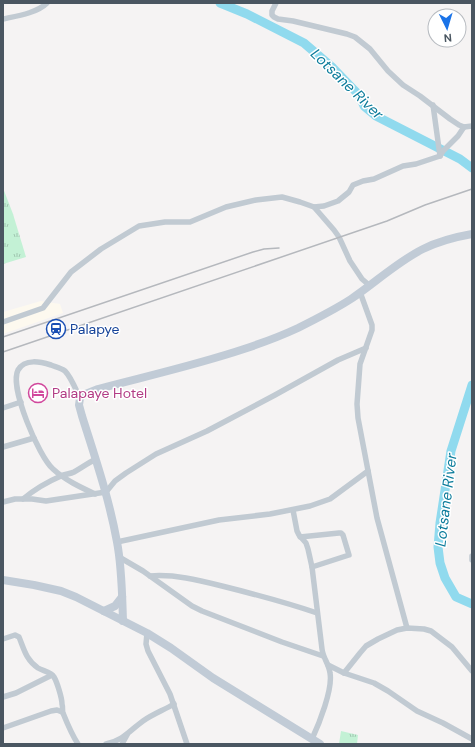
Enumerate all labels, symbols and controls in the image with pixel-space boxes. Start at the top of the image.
north arrow [427,8,467,48]
text: N [443,31,452,45]
water label: Lotsane River [306,44,388,124]
station icon: Palapye [45,318,67,340]
place label: Palapye [70,320,119,338]
hotel icon: Palapaye Hotel [27,382,49,404]
place label: Palapaye Hotel [52,384,147,402]
water label: Lotsane River [430,452,462,548]

